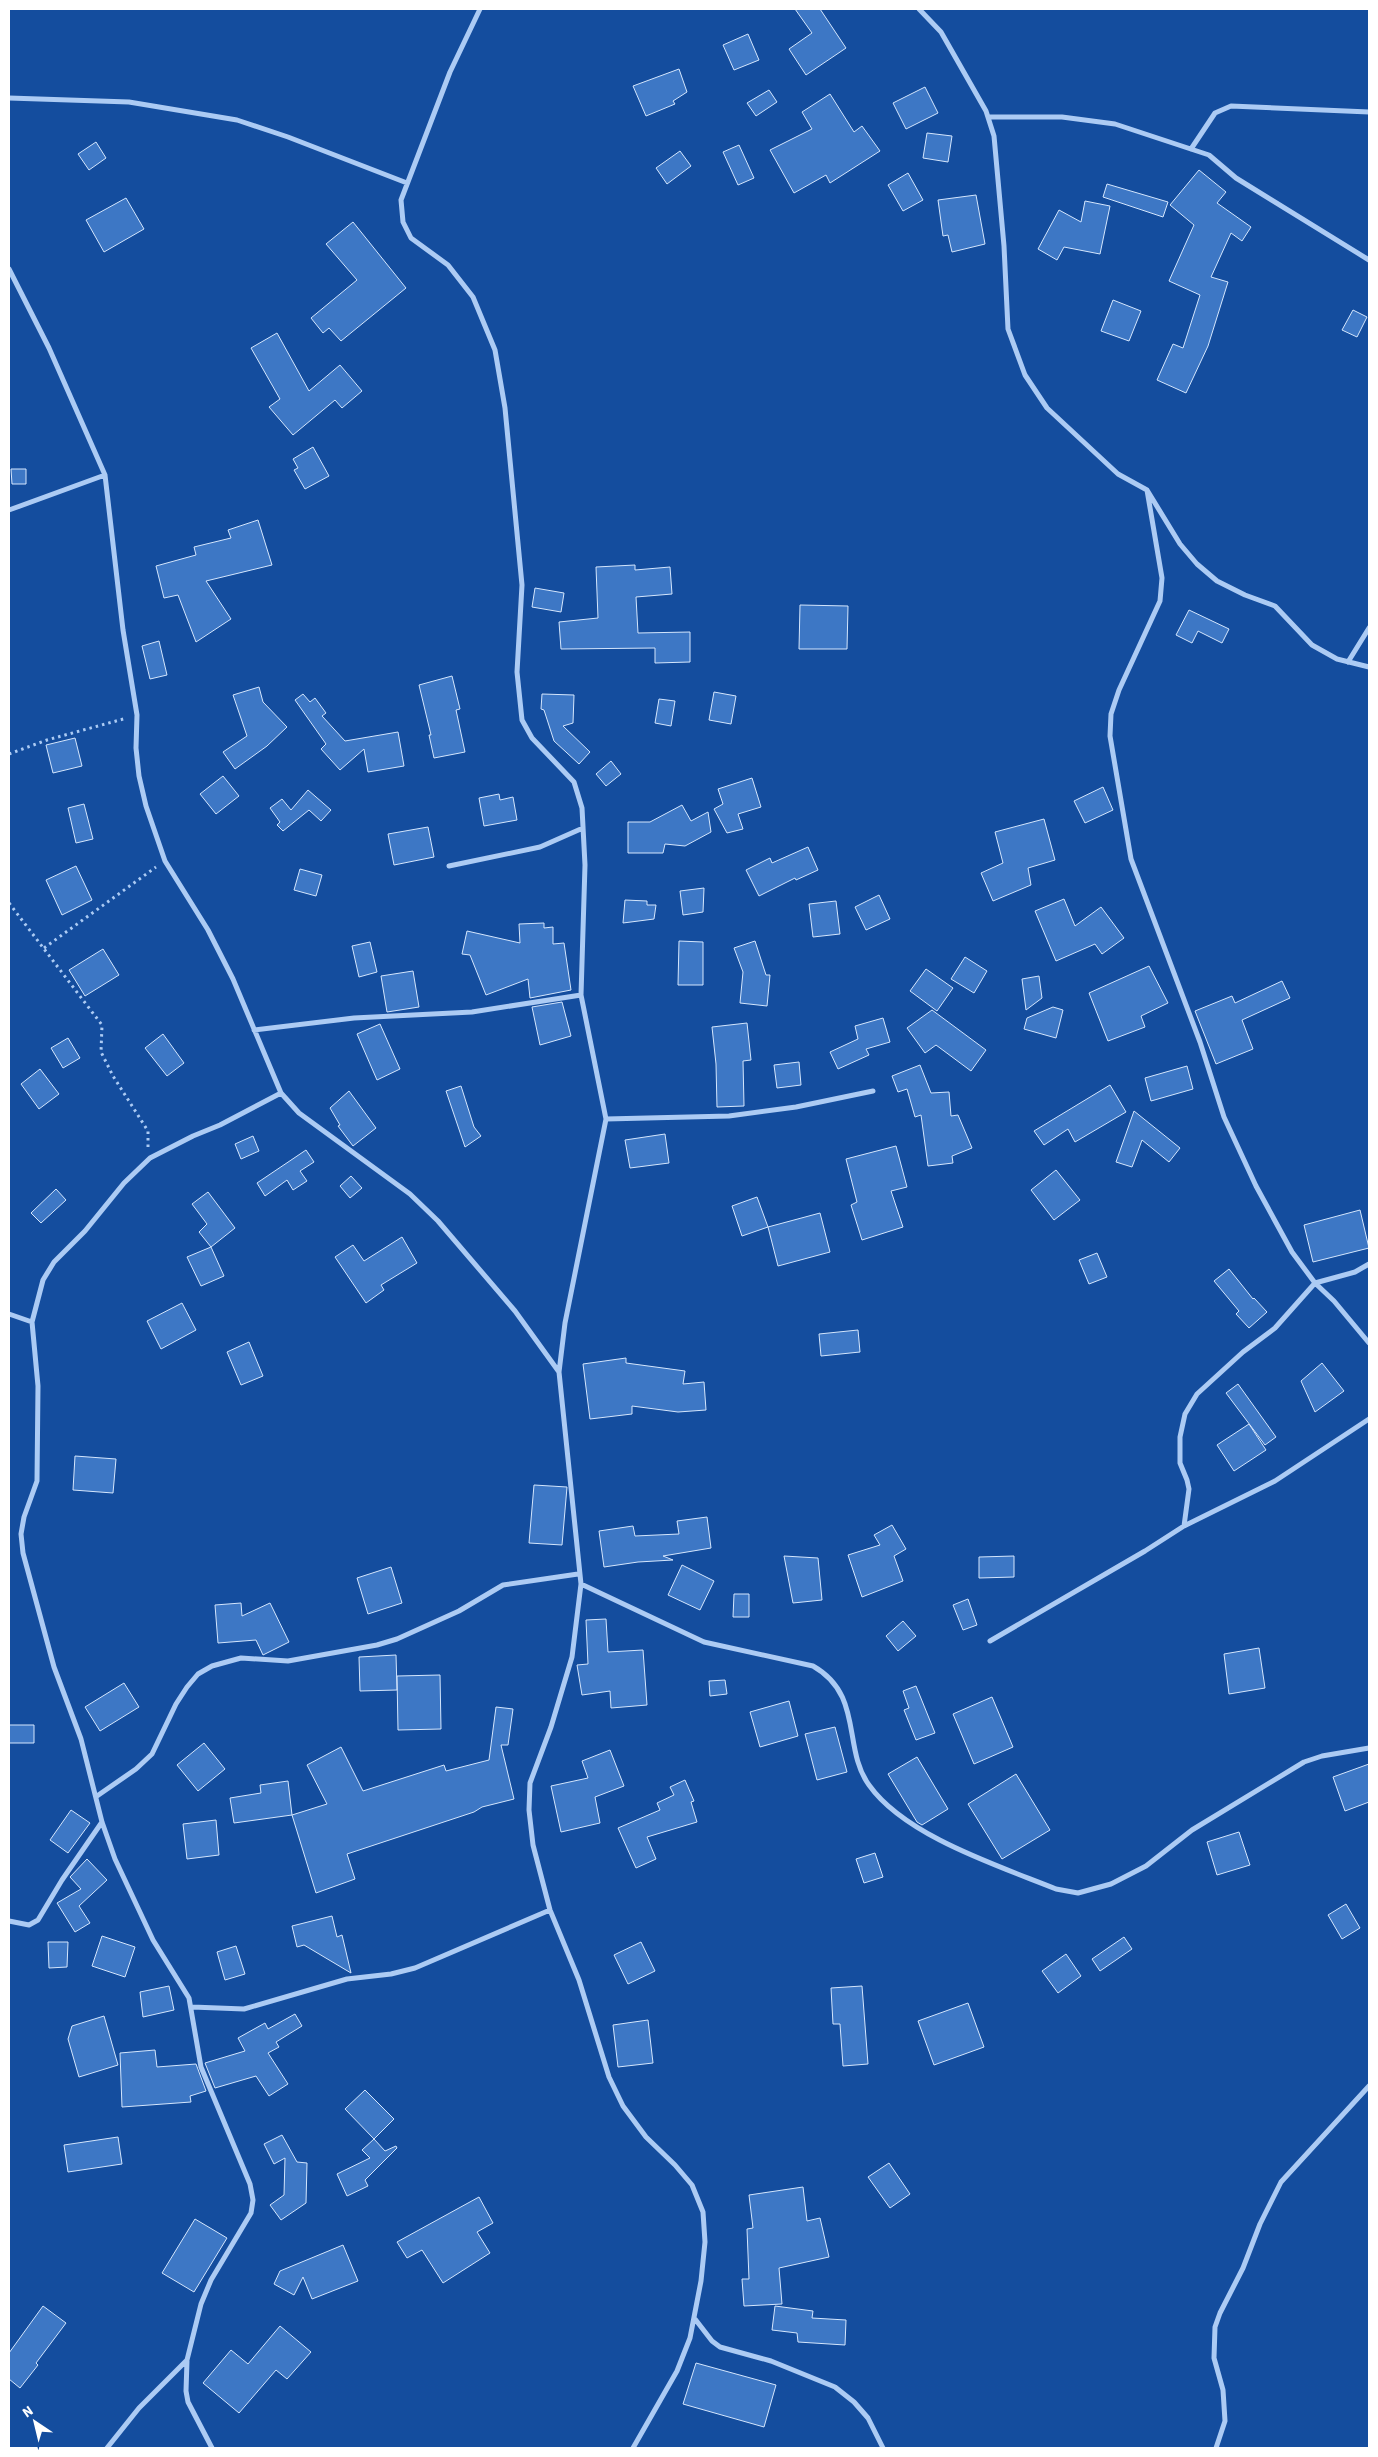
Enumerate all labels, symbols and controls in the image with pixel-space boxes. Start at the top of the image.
north arrow [10,2397,60,2447]
text: N [19,2401,38,2423]

